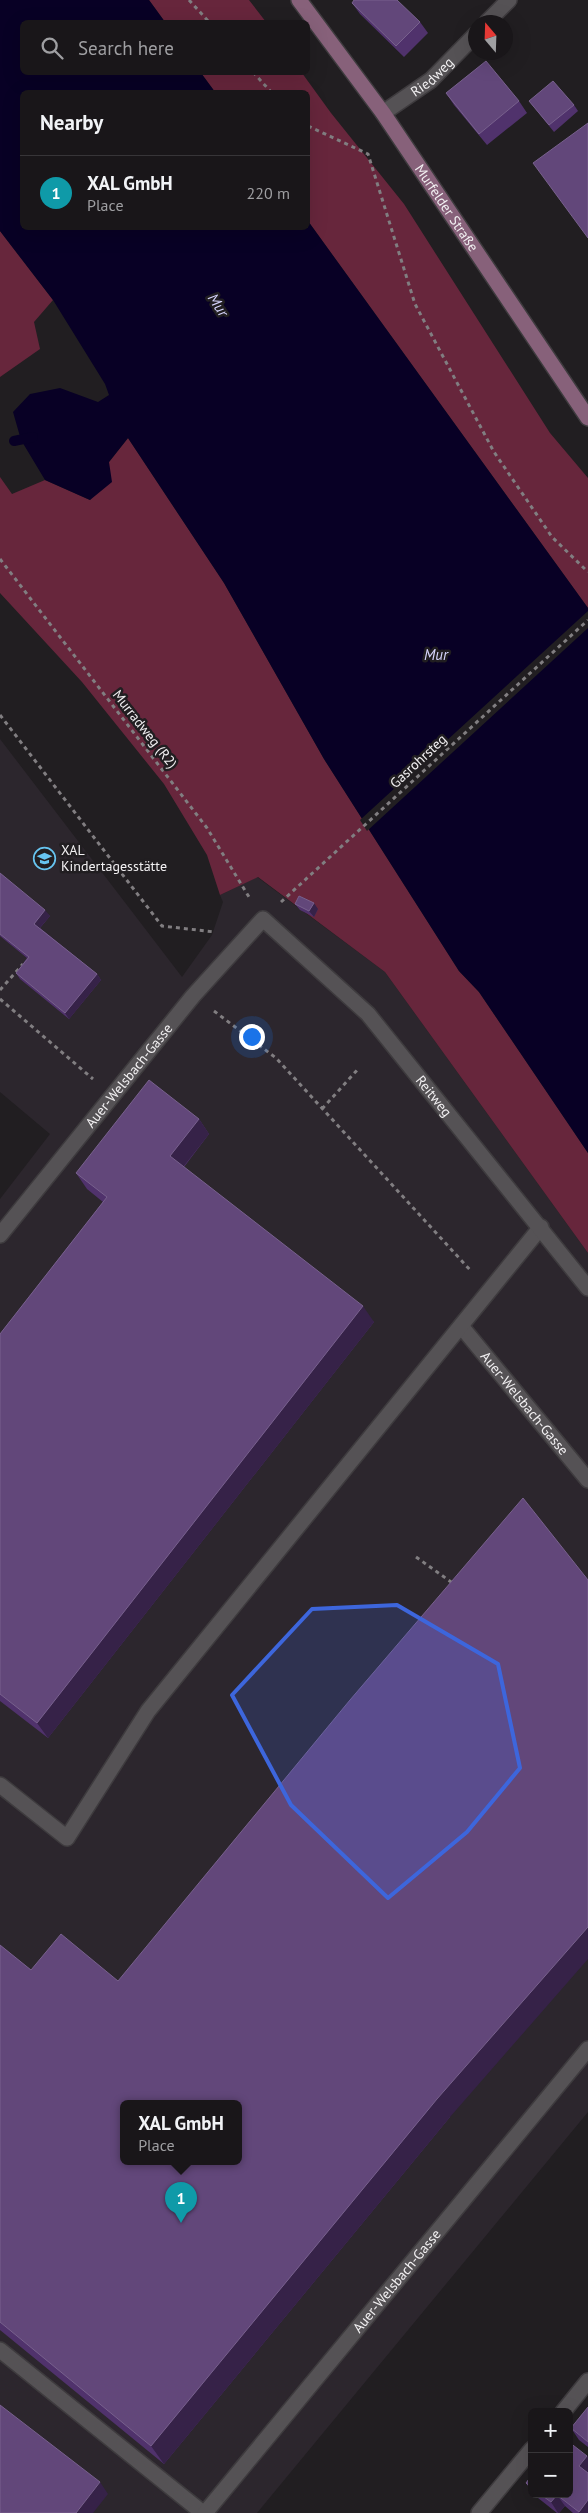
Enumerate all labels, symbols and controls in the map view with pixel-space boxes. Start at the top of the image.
north arrow [468,15,513,60]
search box [20,20,310,75]
icon: search [38,34,66,62]
text: Search here [78,36,174,60]
street label: Riedweg [407,53,457,100]
text: Nearby [40,109,103,136]
street label: Murfelder Straße [411,161,482,255]
text: XAL GmbH [87,171,173,195]
text: 1 [51,183,61,203]
text: 220 m [247,183,290,203]
text: Place [87,195,124,215]
water label: Mur [204,290,233,321]
water label: Mur [424,645,449,664]
street label: Murradweg (R2) [109,686,181,772]
street label: Gasrohrsteg [386,730,450,792]
place label: XAL Kindertagesstätte [61,841,167,875]
school or university icon: XAL Kindertagesstätte [33,846,57,870]
street label: Auer-Welsbach-Gasse [81,1020,176,1131]
your location [239,1024,265,1050]
street label: Reitweg [412,1072,456,1120]
street label: Auer-Welsbach-Gasse [477,1348,573,1459]
popup [120,2100,242,2165]
text: XAL GmbH [138,2111,224,2135]
text: Place [138,2135,175,2155]
pin: 1 [165,2182,197,2223]
street label: Auer-Welsbach-Gasse [349,2225,445,2336]
map controls [528,2408,573,2498]
button: + [528,2408,573,2453]
button: − [528,2453,573,2498]

